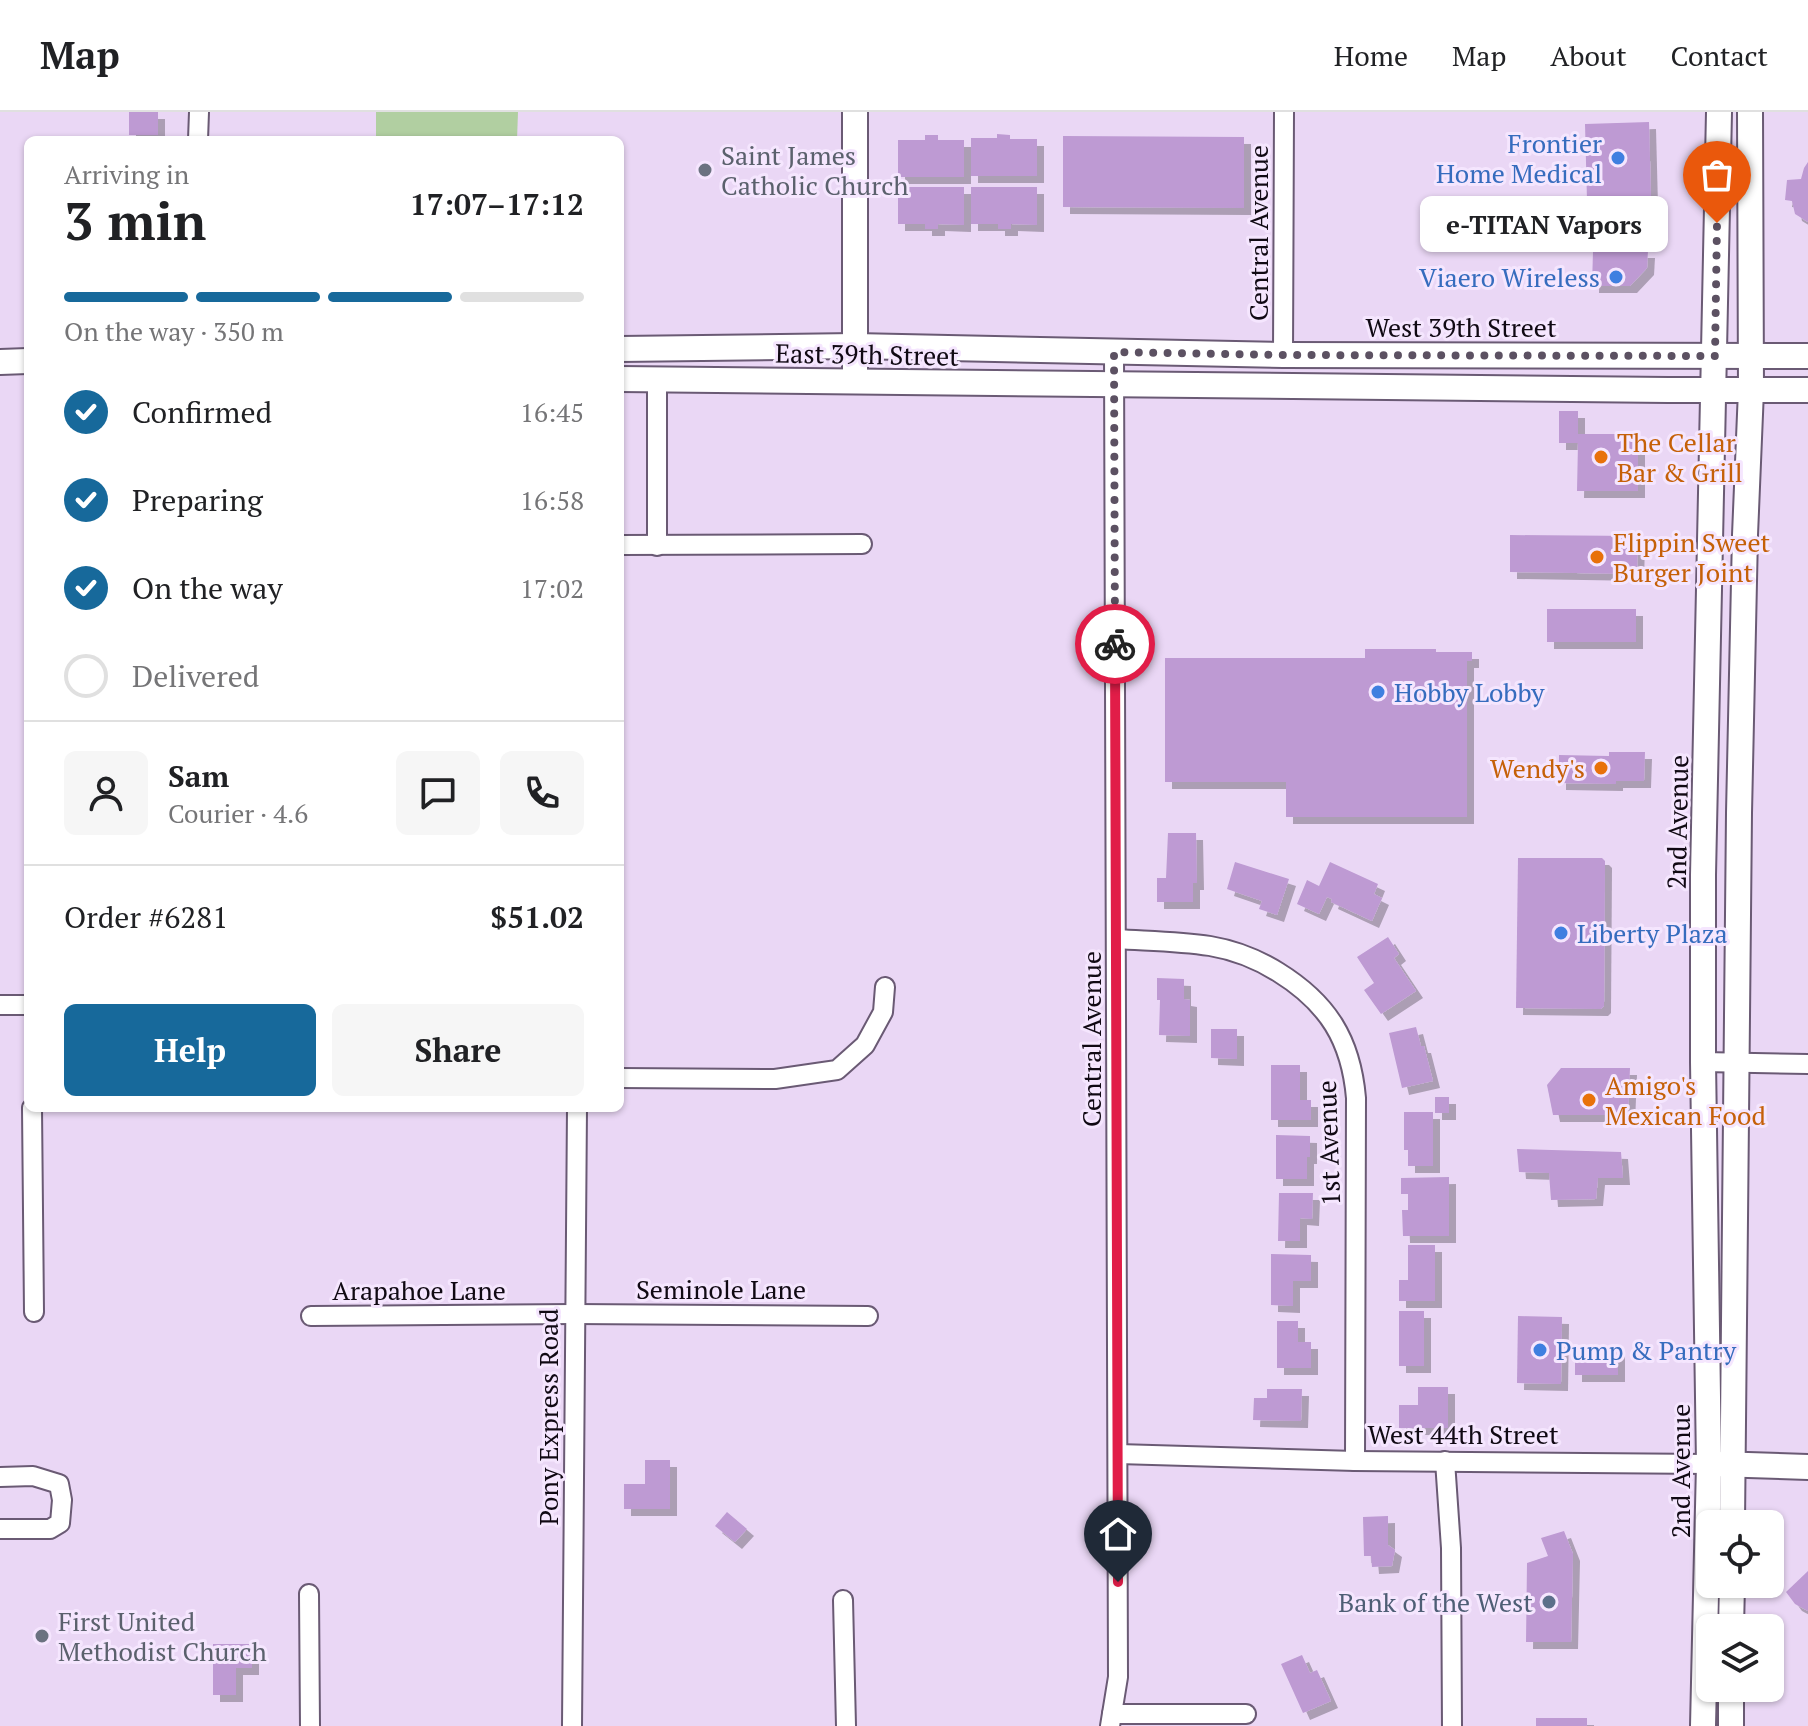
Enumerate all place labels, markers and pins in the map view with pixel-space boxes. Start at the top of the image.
place label: Frontier Home Medical [1436,126,1602,190]
place label: Saint James Catholic Church [721,138,909,202]
pin [1683,141,1751,223]
marker: Frontier Home Medical [1609,149,1627,167]
marker: Saint James Catholic Church [696,161,714,179]
callout: e-TITAN Vapors [1421,195,1669,251]
place label: Viaero Wireless [1419,260,1600,294]
marker: Viaero Wireless [1607,268,1625,286]
place label: The Cellar Bar & Grill [1617,425,1743,489]
marker: The Cellar Bar & Grill [1592,448,1610,466]
place label: Flippin Sweet Burger Joint [1613,525,1771,589]
marker: Flippin Sweet Burger Joint [1588,548,1606,566]
place label: Hobby Lobby [1394,675,1545,709]
marker: Hobby Lobby [1369,683,1387,701]
place label: Wendy's [1490,751,1585,785]
marker: Wendy's [1592,759,1610,777]
place label: Liberty Plaza [1577,916,1728,950]
marker: Liberty Plaza [1552,924,1570,942]
place label: Amigo's Mexican Food [1605,1068,1766,1132]
marker: Amigo's Mexican Food [1580,1091,1598,1109]
place label: Pump & Pantry [1556,1333,1737,1367]
marker: Pump & Pantry [1531,1341,1549,1359]
pin [1084,1500,1152,1582]
place label: Bank of the West [1338,1585,1533,1619]
marker: Bank of the West [1540,1593,1558,1611]
place label: First United Methodist Church [58,1604,267,1668]
marker: First United Methodist Church [33,1627,51,1645]

